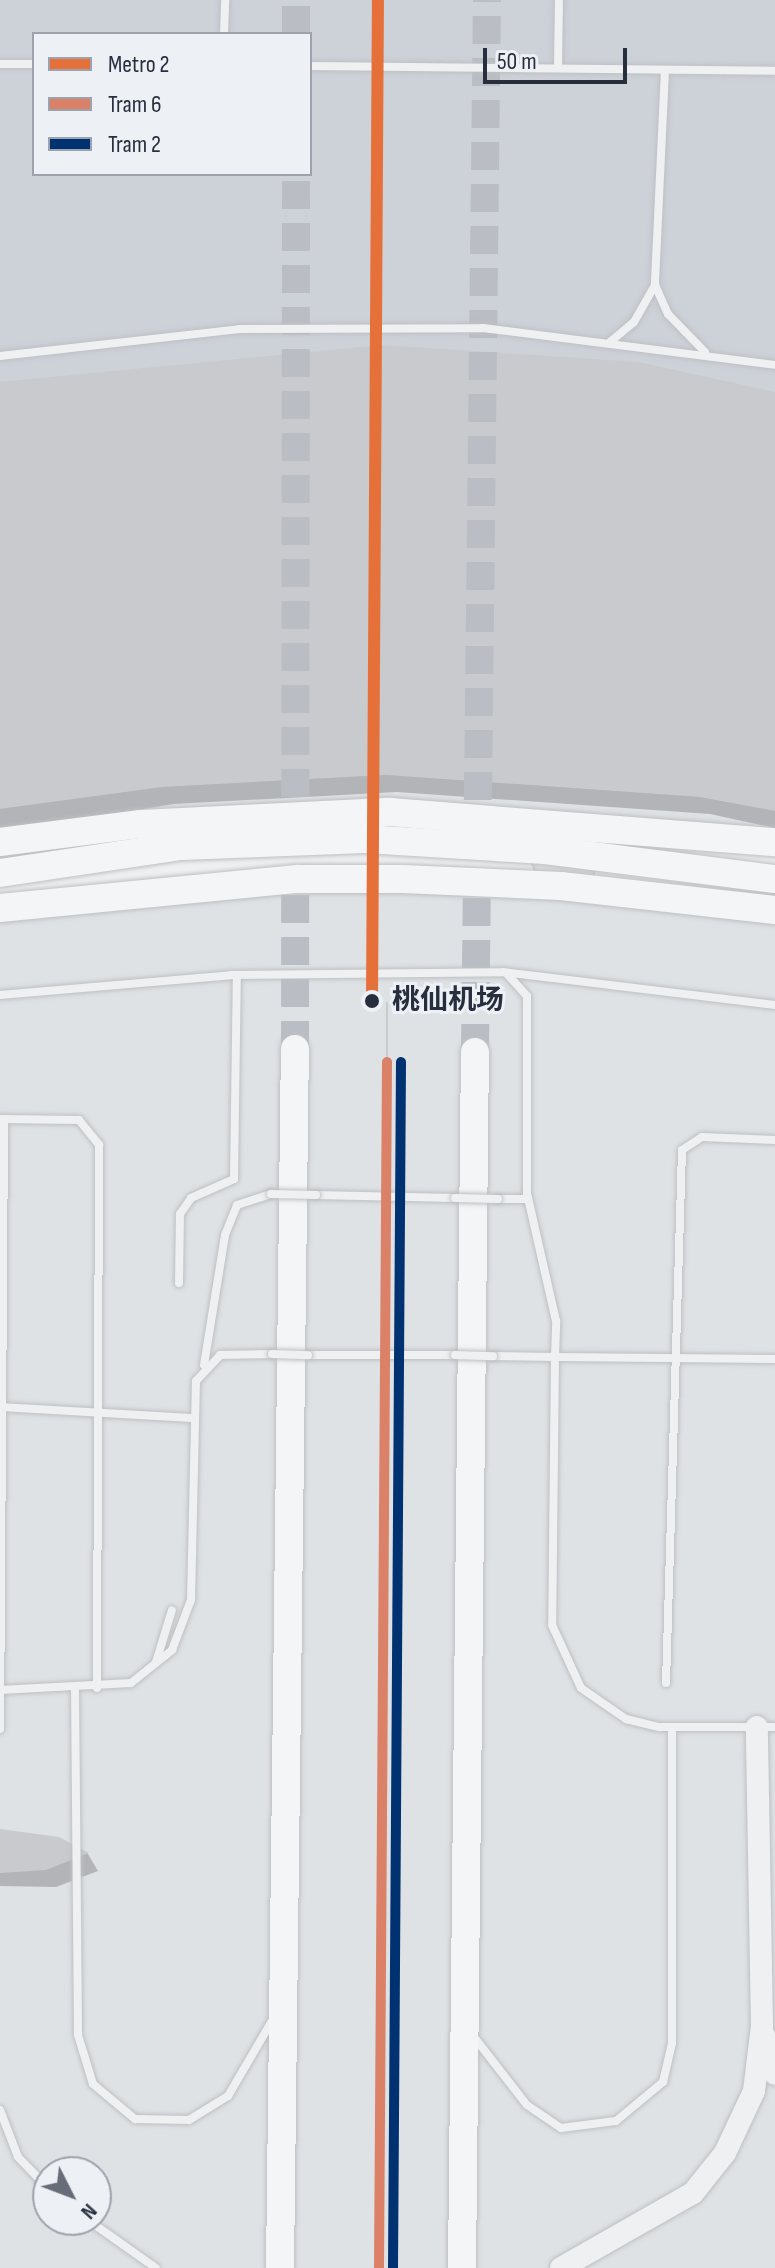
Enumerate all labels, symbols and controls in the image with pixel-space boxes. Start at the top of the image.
legend [32,32,312,176]
scale bar [487,32,631,82]
text: 50 m [497,47,537,76]
text: Metro 2 [108,50,169,79]
text: Tram 6 [108,90,161,119]
text: Tram 2 [108,130,161,159]
place label: 桃仙机场 [392,984,504,1018]
marker: 桃仙机场 [359,988,385,1014]
north arrow [32,2156,112,2236]
text: N [75,2198,103,2224]

